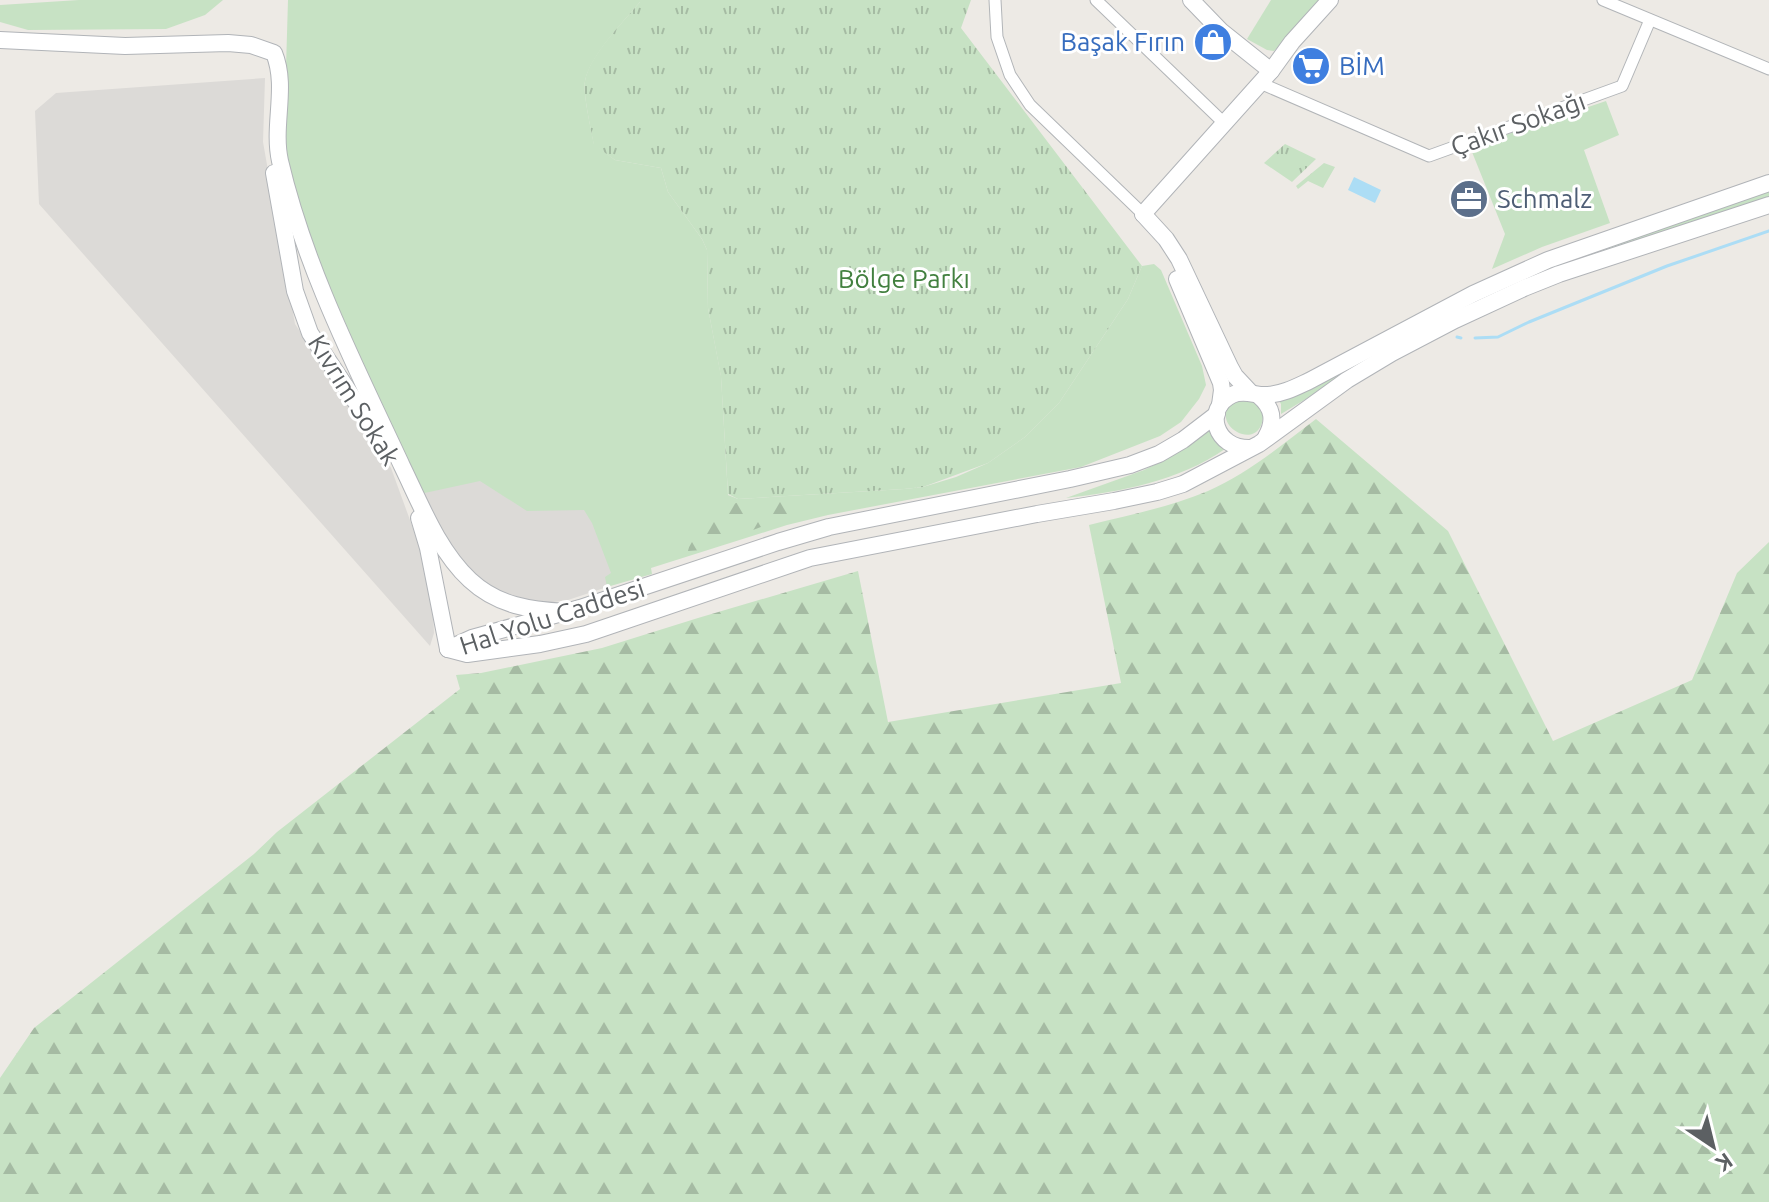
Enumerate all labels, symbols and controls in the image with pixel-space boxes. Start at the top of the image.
shop icon: Başak Fırın [1192,21,1234,63]
place label: Başak Fırın [1060,27,1185,56]
supermarket icon: BİM [1290,45,1332,87]
place label: BİM [1339,51,1385,80]
street label: Çakır Sokağı [1447,86,1589,161]
office icon: Schmalz [1448,178,1490,220]
place label: Schmalz [1497,184,1592,213]
park label: Bölge Parkı [838,264,970,293]
street label: Kıvrım Sokak [303,329,406,470]
street label: Hal Yolu Caddesi [456,573,648,660]
north arrow [1673,1106,1753,1186]
text: K [1711,1148,1738,1177]

